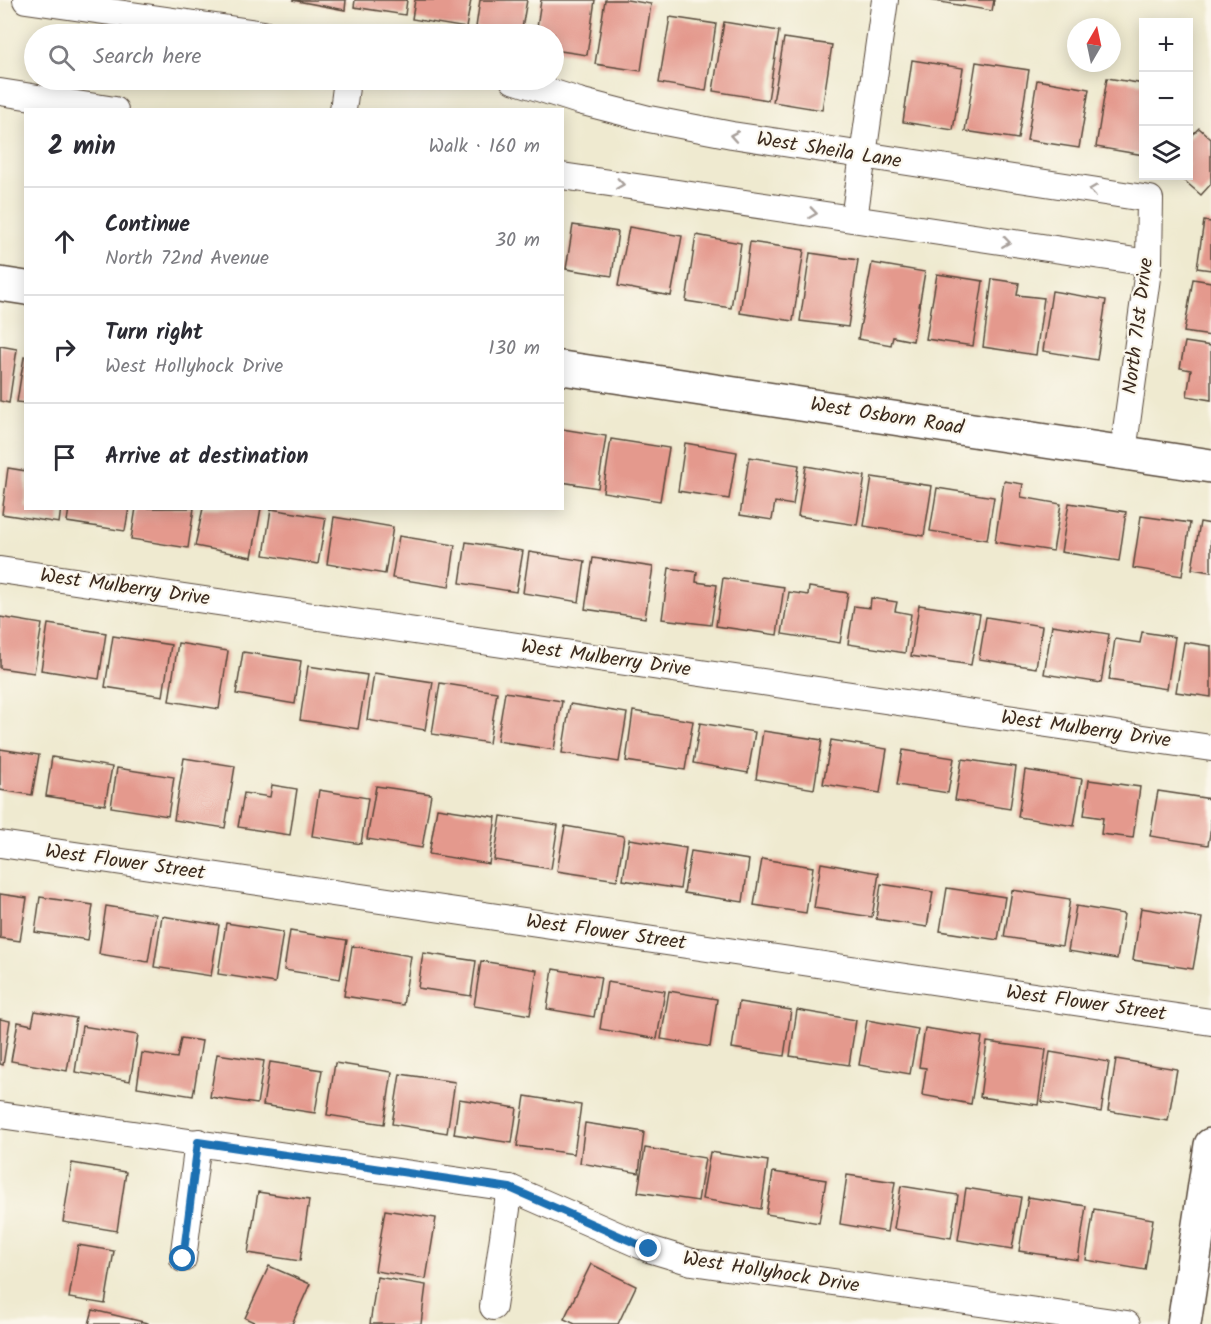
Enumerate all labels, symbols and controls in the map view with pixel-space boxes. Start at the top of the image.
north arrow [1067,18,1121,72]
map controls [1139,18,1193,180]
button: + [1139,18,1193,72]
search box [24,24,564,90]
text: Search here [93,40,201,75]
icon: search [45,41,78,74]
button: − [1139,72,1193,126]
street label: West Sheila Lane [754,124,904,178]
text: 2 min [48,126,116,168]
button: layers [1139,126,1193,180]
one-way arrow [729,130,738,142]
text: Walk · 160 m [429,131,540,163]
one-way arrow [616,178,625,190]
one-way arrow [1088,185,1097,197]
one-way arrow [809,206,818,218]
text: Continue [105,208,190,243]
icon: ahead [48,225,81,258]
text: 30 m [495,225,540,257]
one-way arrow [1002,235,1011,247]
text: North 72nd Avenue [105,243,269,275]
street label: North 71st Drive [1115,256,1163,396]
text: Turn right [105,316,203,351]
icon: right [48,333,81,366]
text: 130 m [488,333,540,365]
text: West Hollyhock Drive [105,351,283,383]
street label: West Osborn Road [808,389,967,445]
text: Arrive at destination [105,440,308,475]
icon: arrive [48,441,81,474]
street label: West Mulberry Drive [38,560,212,616]
street label: West Mulberry Drive [519,631,693,687]
street label: West Mulberry Drive [999,702,1173,758]
street label: West Flower Street [43,836,207,890]
street label: West Flower Street [524,906,688,960]
street label: West Flower Street [1004,977,1168,1031]
route end [635,1235,661,1261]
street label: West Hollyhock Drive [680,1243,862,1303]
route start [169,1245,195,1271]

